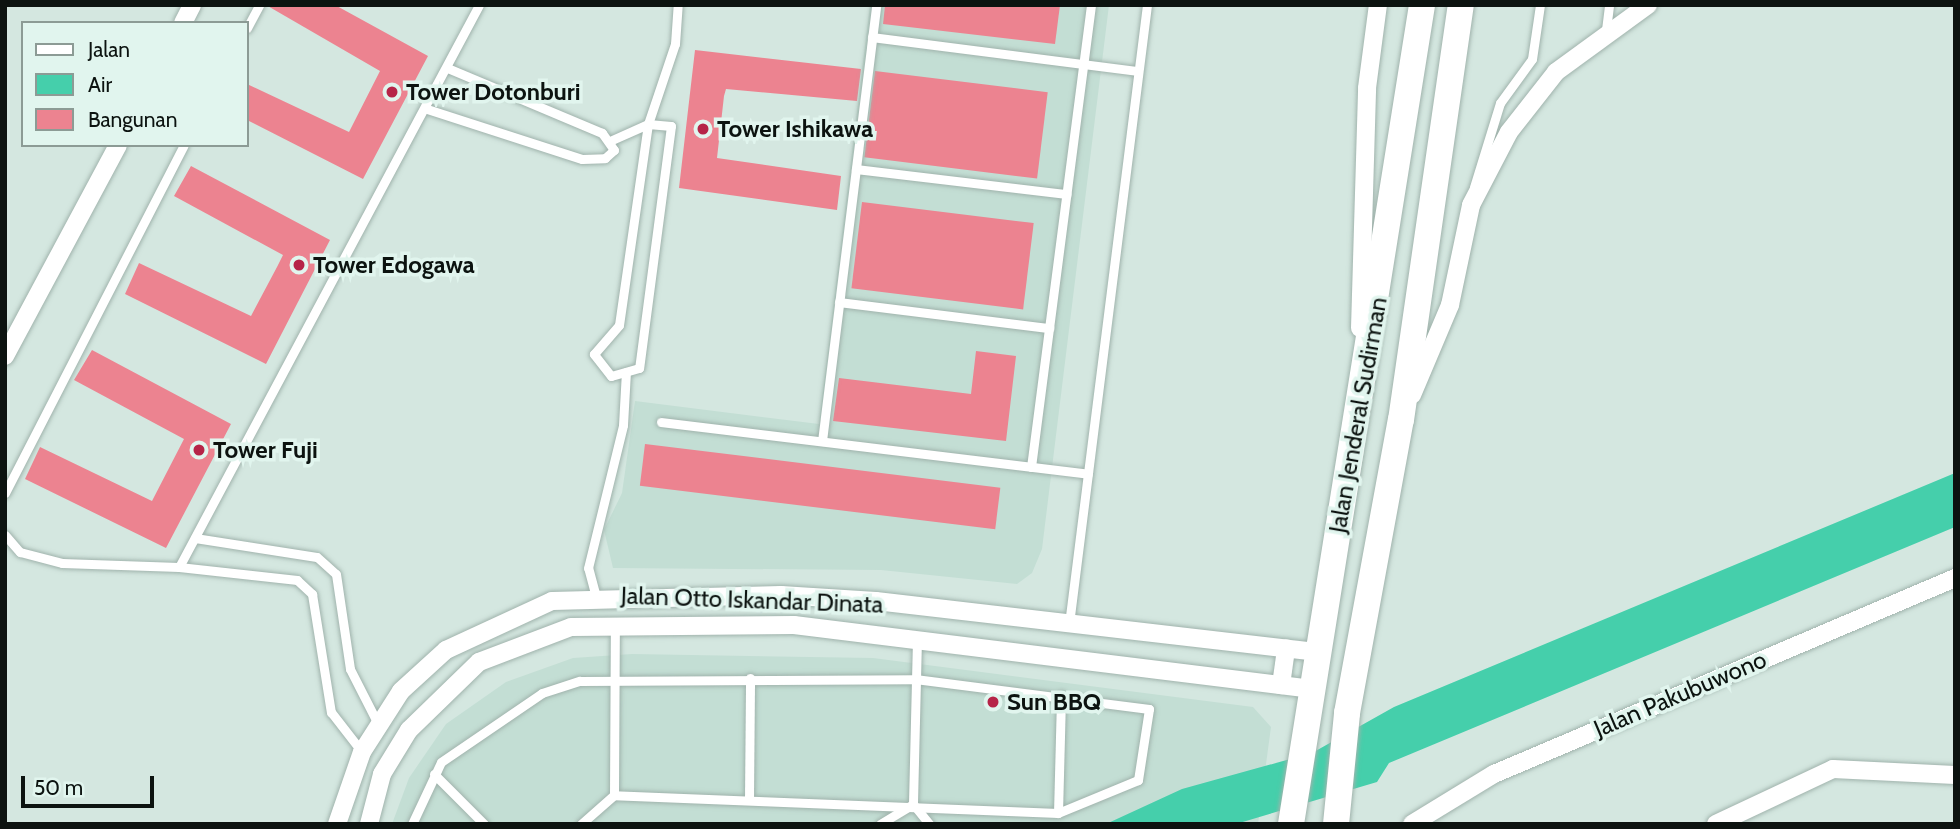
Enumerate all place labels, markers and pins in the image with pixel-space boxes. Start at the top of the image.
place label: Tower Dotonburi [406,78,581,106]
marker: Tower Dotonburi [384,84,400,100]
place label: Tower Ishikawa [717,115,873,143]
marker: Tower Ishikawa [695,121,711,137]
place label: Tower Edogawa [313,251,475,279]
marker: Tower Edogawa [291,257,307,273]
place label: Tower Fuji [213,436,318,464]
marker: Tower Fuji [191,442,207,458]
place label: Sun BBQ [1007,688,1101,716]
marker: Sun BBQ [985,694,1001,710]

